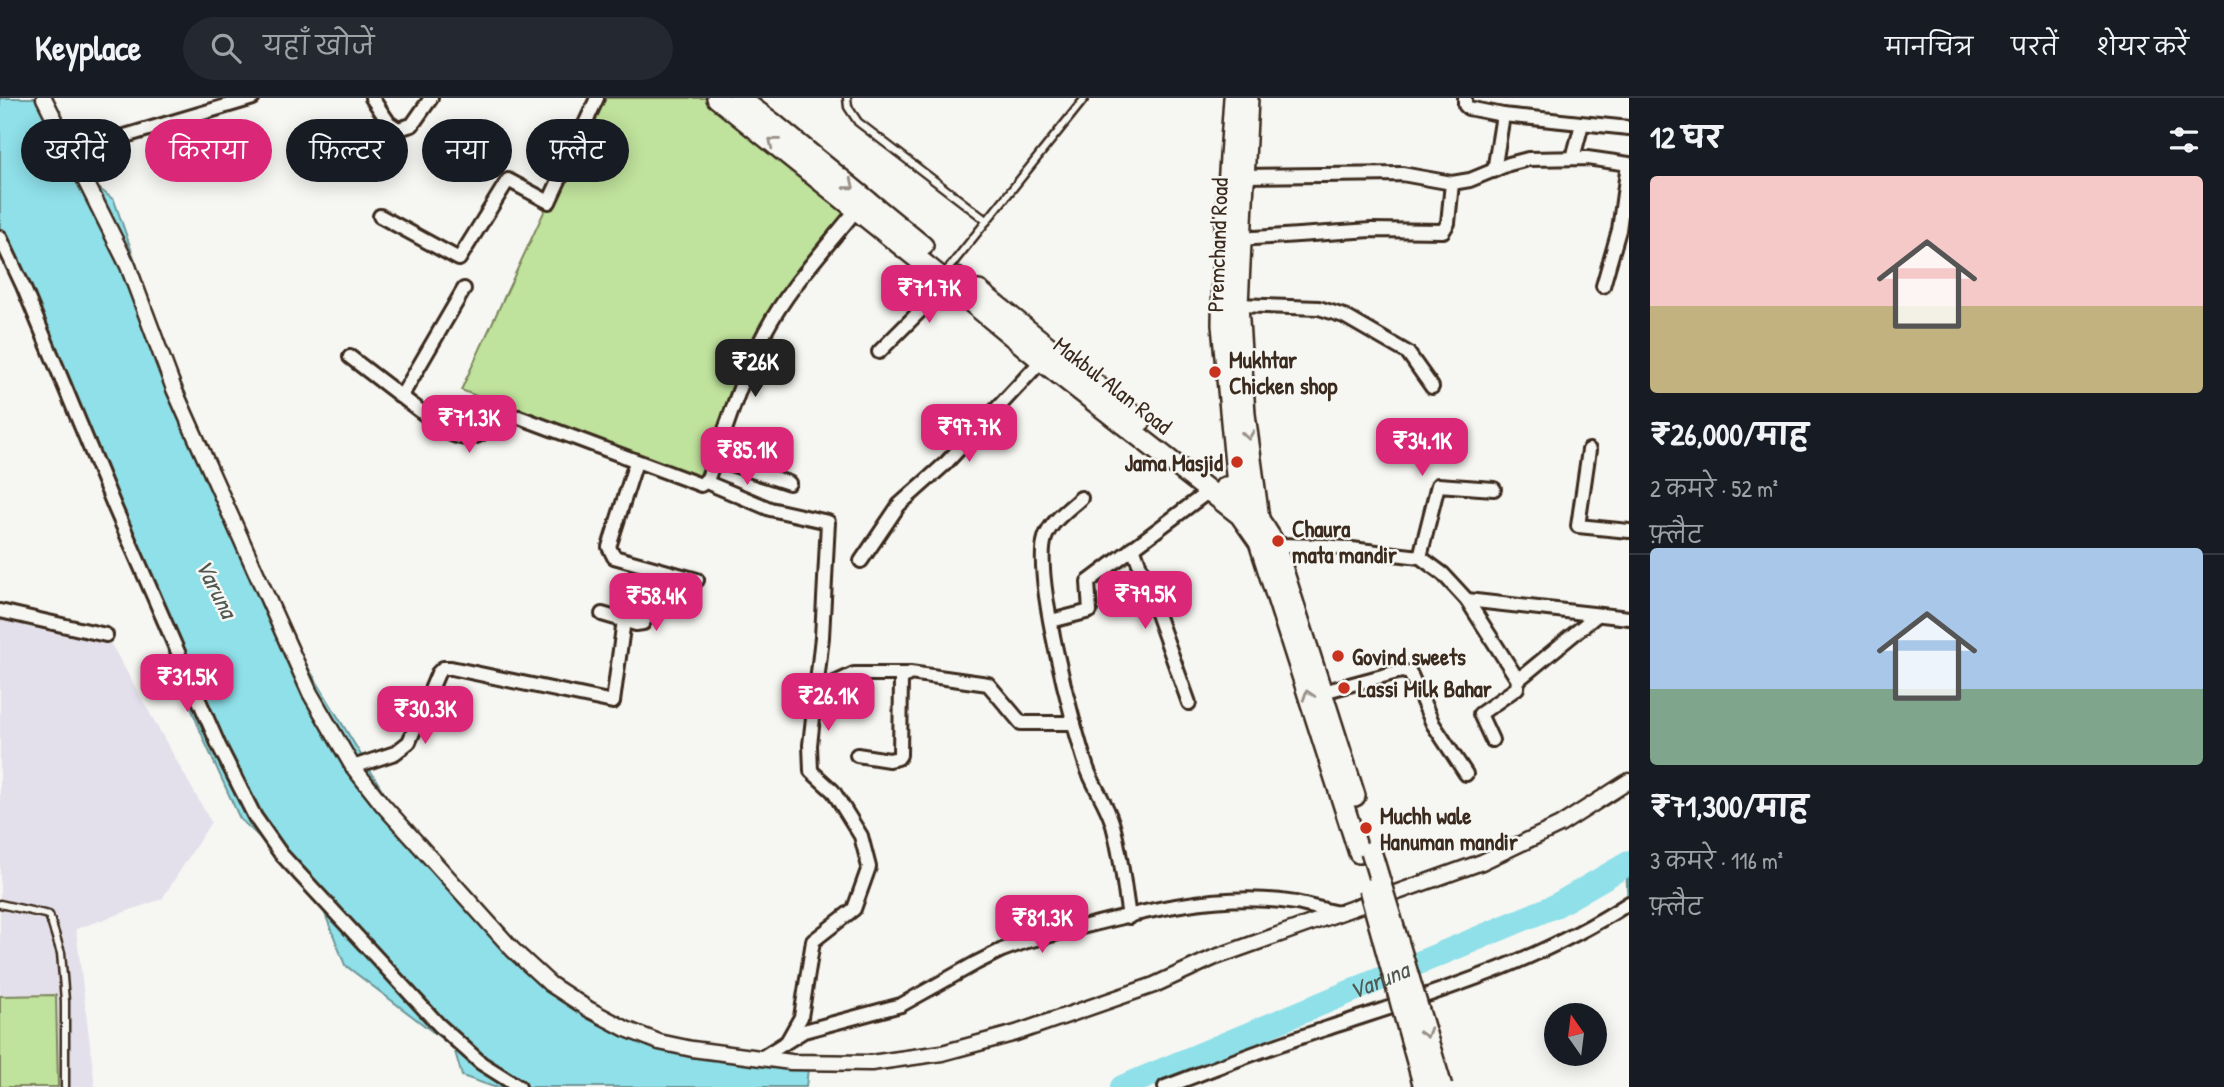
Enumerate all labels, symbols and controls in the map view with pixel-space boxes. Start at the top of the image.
search box [183,17,673,80]
text: Keyplace [35,26,141,70]
text: यहाँ खोजें [263,28,374,63]
icon: search [207,29,245,67]
text: मानचित्र [1885,30,1973,62]
text: परतें [2011,30,2058,62]
text: शेयर करें [2096,30,2189,62]
text: 12 घर [1650,117,1722,157]
chip: खरीदें [21,119,131,182]
chip: किराया [145,119,272,182]
chip: फ़िल्टर [286,119,408,182]
chip: नया [422,119,512,182]
chip: फ़्लैट [526,119,629,182]
icon: filters [2165,121,2203,159]
one-way arrow [769,138,782,150]
one-way arrow [843,177,855,190]
street label: Premchand Road [1199,177,1235,313]
icon: home [1864,221,1990,347]
pin: ₹71.7K [872,266,986,325]
text: ₹71.7K [897,272,961,303]
street label: Makbul Alan Road [1047,329,1179,441]
pin: ₹26K [714,340,796,399]
place label: Mukhtar Chicken shop [1229,344,1338,402]
text: ₹26K [731,346,779,377]
marker: Mukhtar Chicken shop [1207,364,1223,380]
pin: ₹71.3K [412,396,526,455]
text: ₹71.3K [438,402,500,433]
pin: ₹97.7K [912,404,1026,464]
text: ₹97.7K [937,411,1001,442]
text: ₹26,000/माह [1650,414,1808,454]
pin: ₹34.1K [1365,418,1479,478]
text: ₹34.1K [1392,425,1452,456]
pin: ₹85.1K [690,428,804,487]
one-way arrow [1240,429,1255,441]
text: ₹85.1K [717,434,777,465]
place label: Jama Masjid [1124,447,1223,478]
marker: Jama Masjid [1229,454,1245,470]
text: 2 कमरे · 52 m² [1650,473,1778,504]
place label: Chaura mata mandir [1292,513,1397,570]
text: फ़्लैट [1650,519,1702,550]
marker: Chaura mata mandir [1270,533,1286,549]
water label: Varuna [189,553,247,625]
pin: ₹79.5K [1088,572,1202,631]
pin: ₹58.4K [599,574,713,633]
text: ₹79.5K [1114,578,1176,609]
text: ₹58.4K [625,580,687,611]
icon: home [1864,593,1990,719]
place label: Govind sweets [1352,641,1466,672]
marker: Govind sweets [1330,648,1346,664]
pin: ₹31.5K [130,654,244,714]
text: ₹31.5K [156,661,218,692]
place label: Lassi Milk Bahar [1358,673,1492,704]
pin: ₹26.1K [771,674,885,733]
text: ₹26.1K [797,680,859,711]
marker: Lassi Milk Bahar [1336,680,1352,696]
pin: ₹30.3K [368,686,482,746]
one-way arrow [1302,689,1316,701]
text: ₹30.3K [393,693,457,724]
text: ₹71,300/माह [1650,786,1808,826]
place label: Muchh wale Hanuman mandir [1380,800,1518,857]
marker: Muchh wale Hanuman mandir [1358,820,1374,836]
text: 3 कमरे · 116 m² [1650,845,1783,876]
text: फ़्लैट [1650,891,1702,922]
pin: ₹81.3K [985,896,1099,955]
text: ₹81.3K [1011,902,1073,933]
water label: Varuna [1344,952,1416,1007]
north arrow [1544,1003,1606,1066]
map controls [1544,1003,1607,1066]
one-way arrow [1418,1027,1433,1039]

